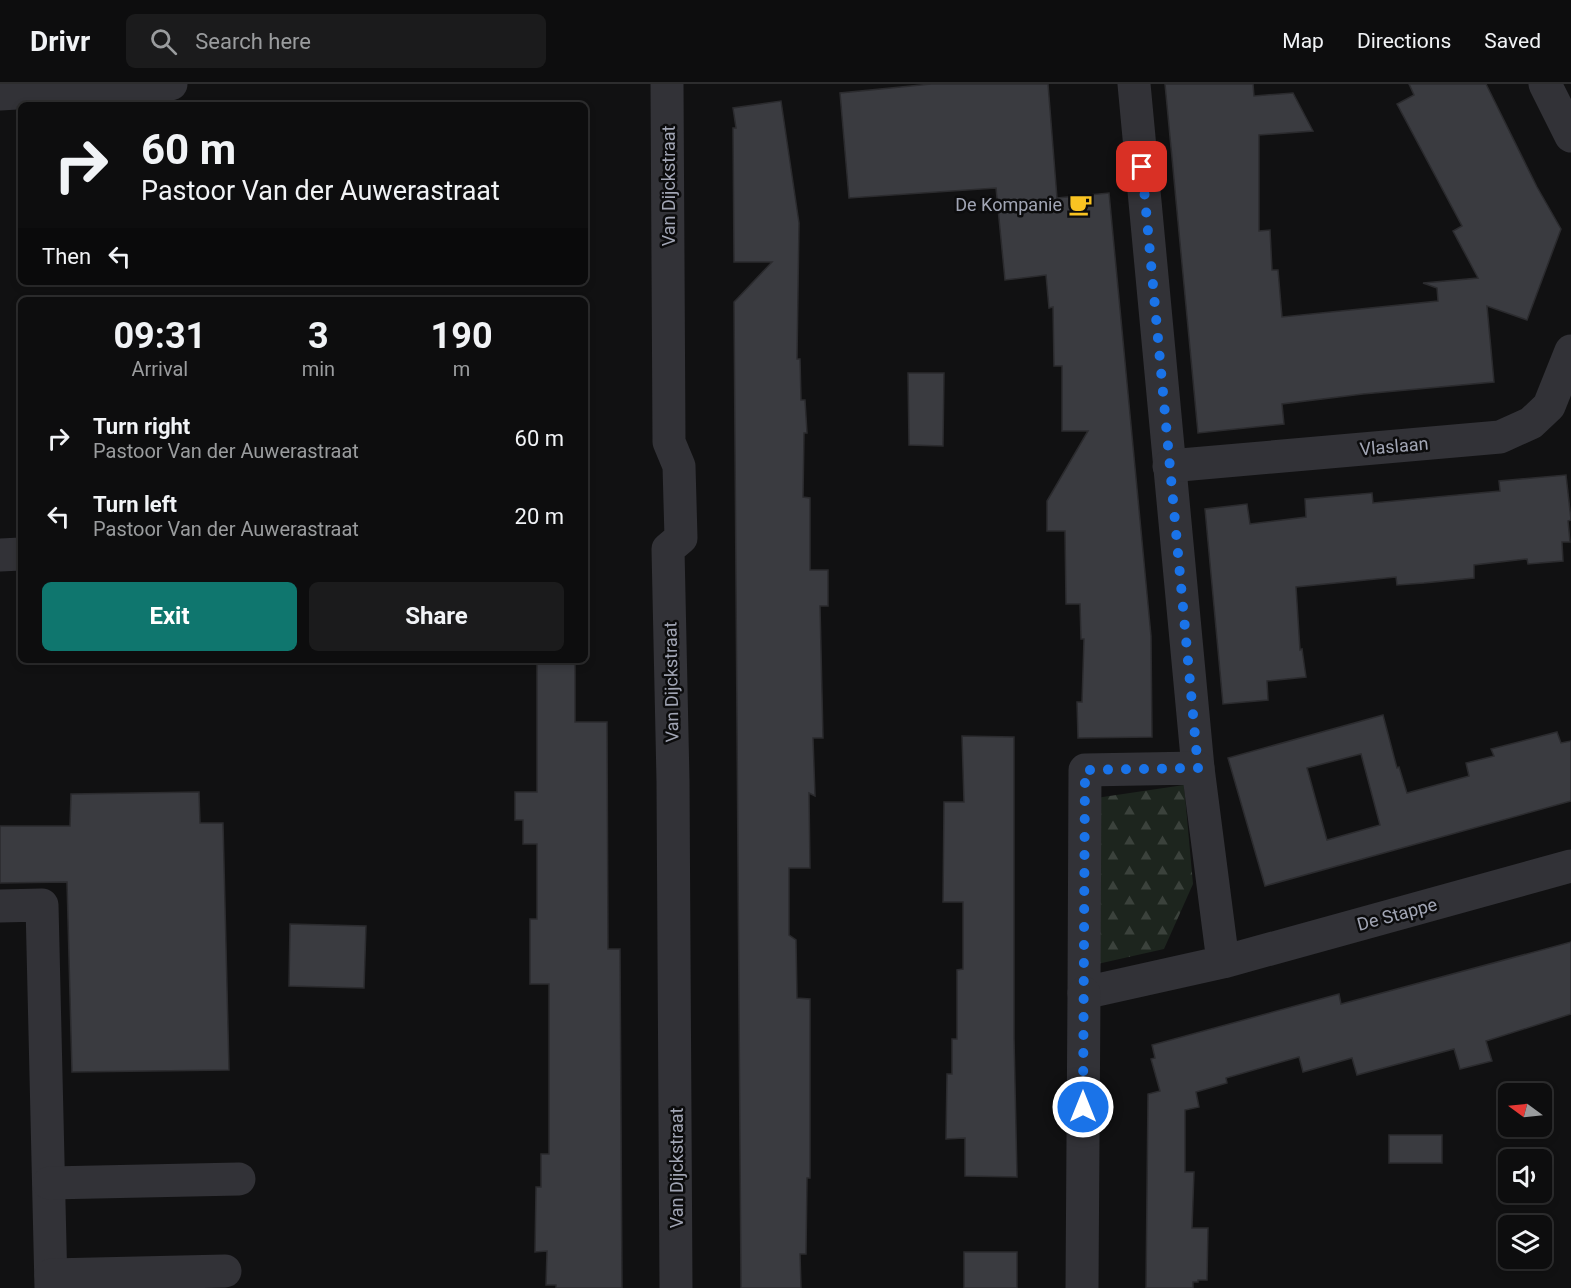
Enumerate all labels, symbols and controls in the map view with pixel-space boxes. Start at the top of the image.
search box [126,14,546,68]
text: Drivr [30,25,90,58]
icon: search [147,25,180,58]
text: Search here [195,29,311,54]
text: Map [1282,29,1324,53]
text: Directions [1357,29,1451,53]
text: Saved [1484,29,1541,53]
text: 60 m [141,125,236,174]
icon: right [42,126,120,204]
street label: Van Dijckstraat [658,126,679,246]
pin [1116,141,1167,192]
icon: arrive [1125,150,1158,183]
text: Pastoor Van der Auwerastraat [141,175,500,207]
cafe icon: De Kompanie [1067,191,1093,217]
place label: De Kompanie [955,194,1062,215]
icon: left [103,240,136,273]
text: Then [42,244,91,269]
text: 09:31 [113,315,206,357]
text: 3 [308,315,329,357]
text: 190 [431,315,493,357]
text: Arrival [131,357,188,381]
text: min [302,357,335,381]
text: m [453,357,470,381]
text: Turn right [93,414,190,439]
icon: right [42,422,75,455]
text: 60 m [515,426,564,451]
street label: Vlaslaan [1359,433,1429,459]
text: Pastoor Van der Auwerastraat [93,439,359,463]
text: Turn left [93,492,177,517]
icon: left [42,500,75,533]
text: 20 m [515,504,564,529]
text: Pastoor Van der Auwerastraat [93,517,359,541]
button: Exit [42,582,297,651]
button: Share [309,582,564,651]
street label: Van Dijckstraat [659,621,683,743]
street label: De Stappe [1355,893,1439,935]
position arrow [1051,1075,1115,1139]
north arrow [1498,1083,1552,1137]
map controls [1498,1083,1552,1269]
street label: Van Dijckstraat [666,1108,687,1228]
button: sound [1498,1149,1552,1203]
button: layers [1498,1215,1552,1269]

